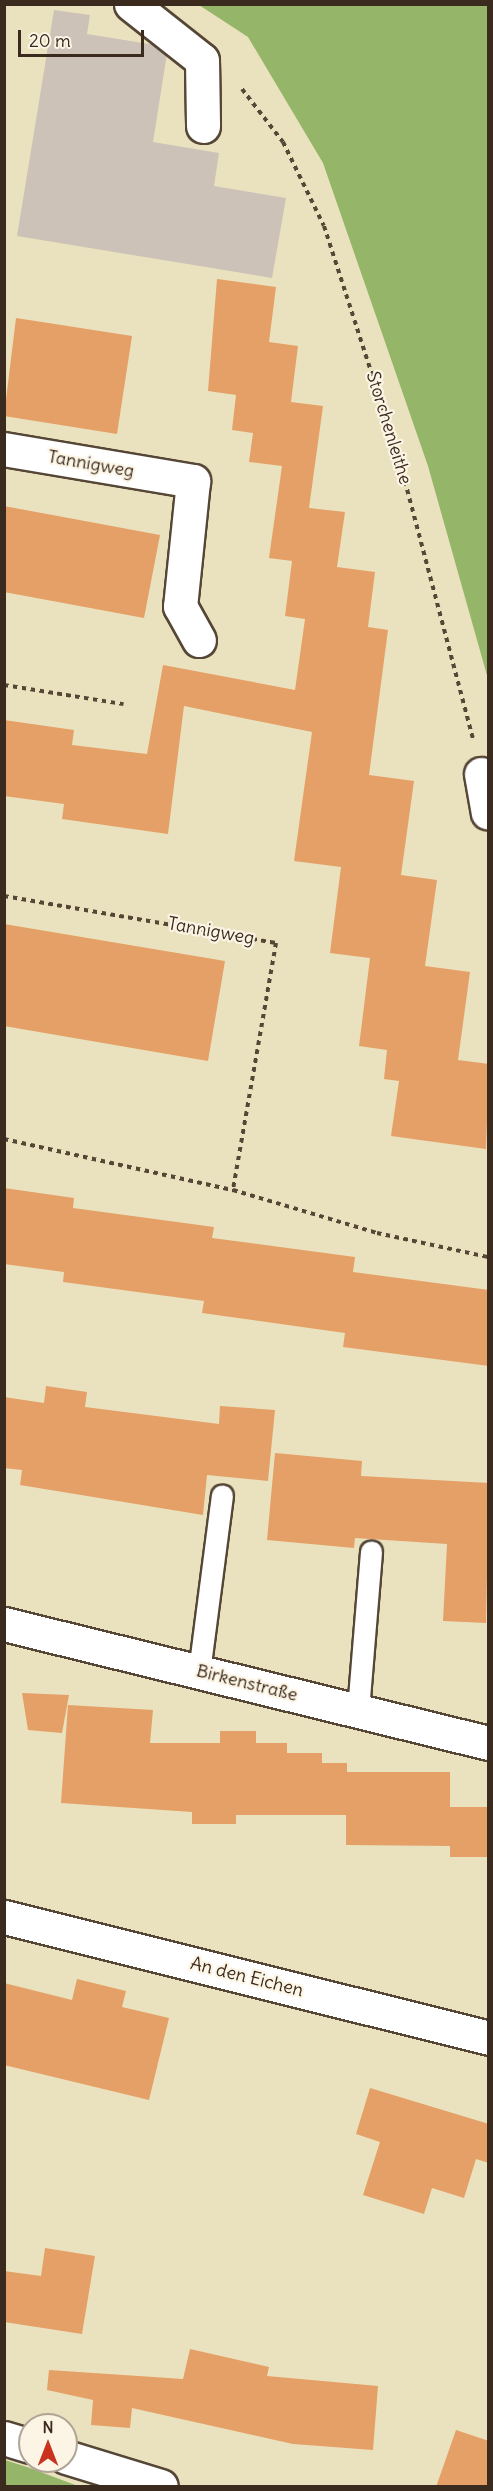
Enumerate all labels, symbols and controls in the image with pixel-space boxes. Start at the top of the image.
scale bar [21,18,147,56]
text: 20 m [29,29,71,52]
street label: Storchenleithe [362,369,416,487]
street label: Tannigweg [46,446,136,482]
street label: Tannigweg [166,913,256,949]
street label: Birkenstraße [194,1660,300,1706]
street label: An den Eichen [188,1953,306,2001]
north arrow [18,2413,78,2473]
text: N [42,2417,54,2437]

